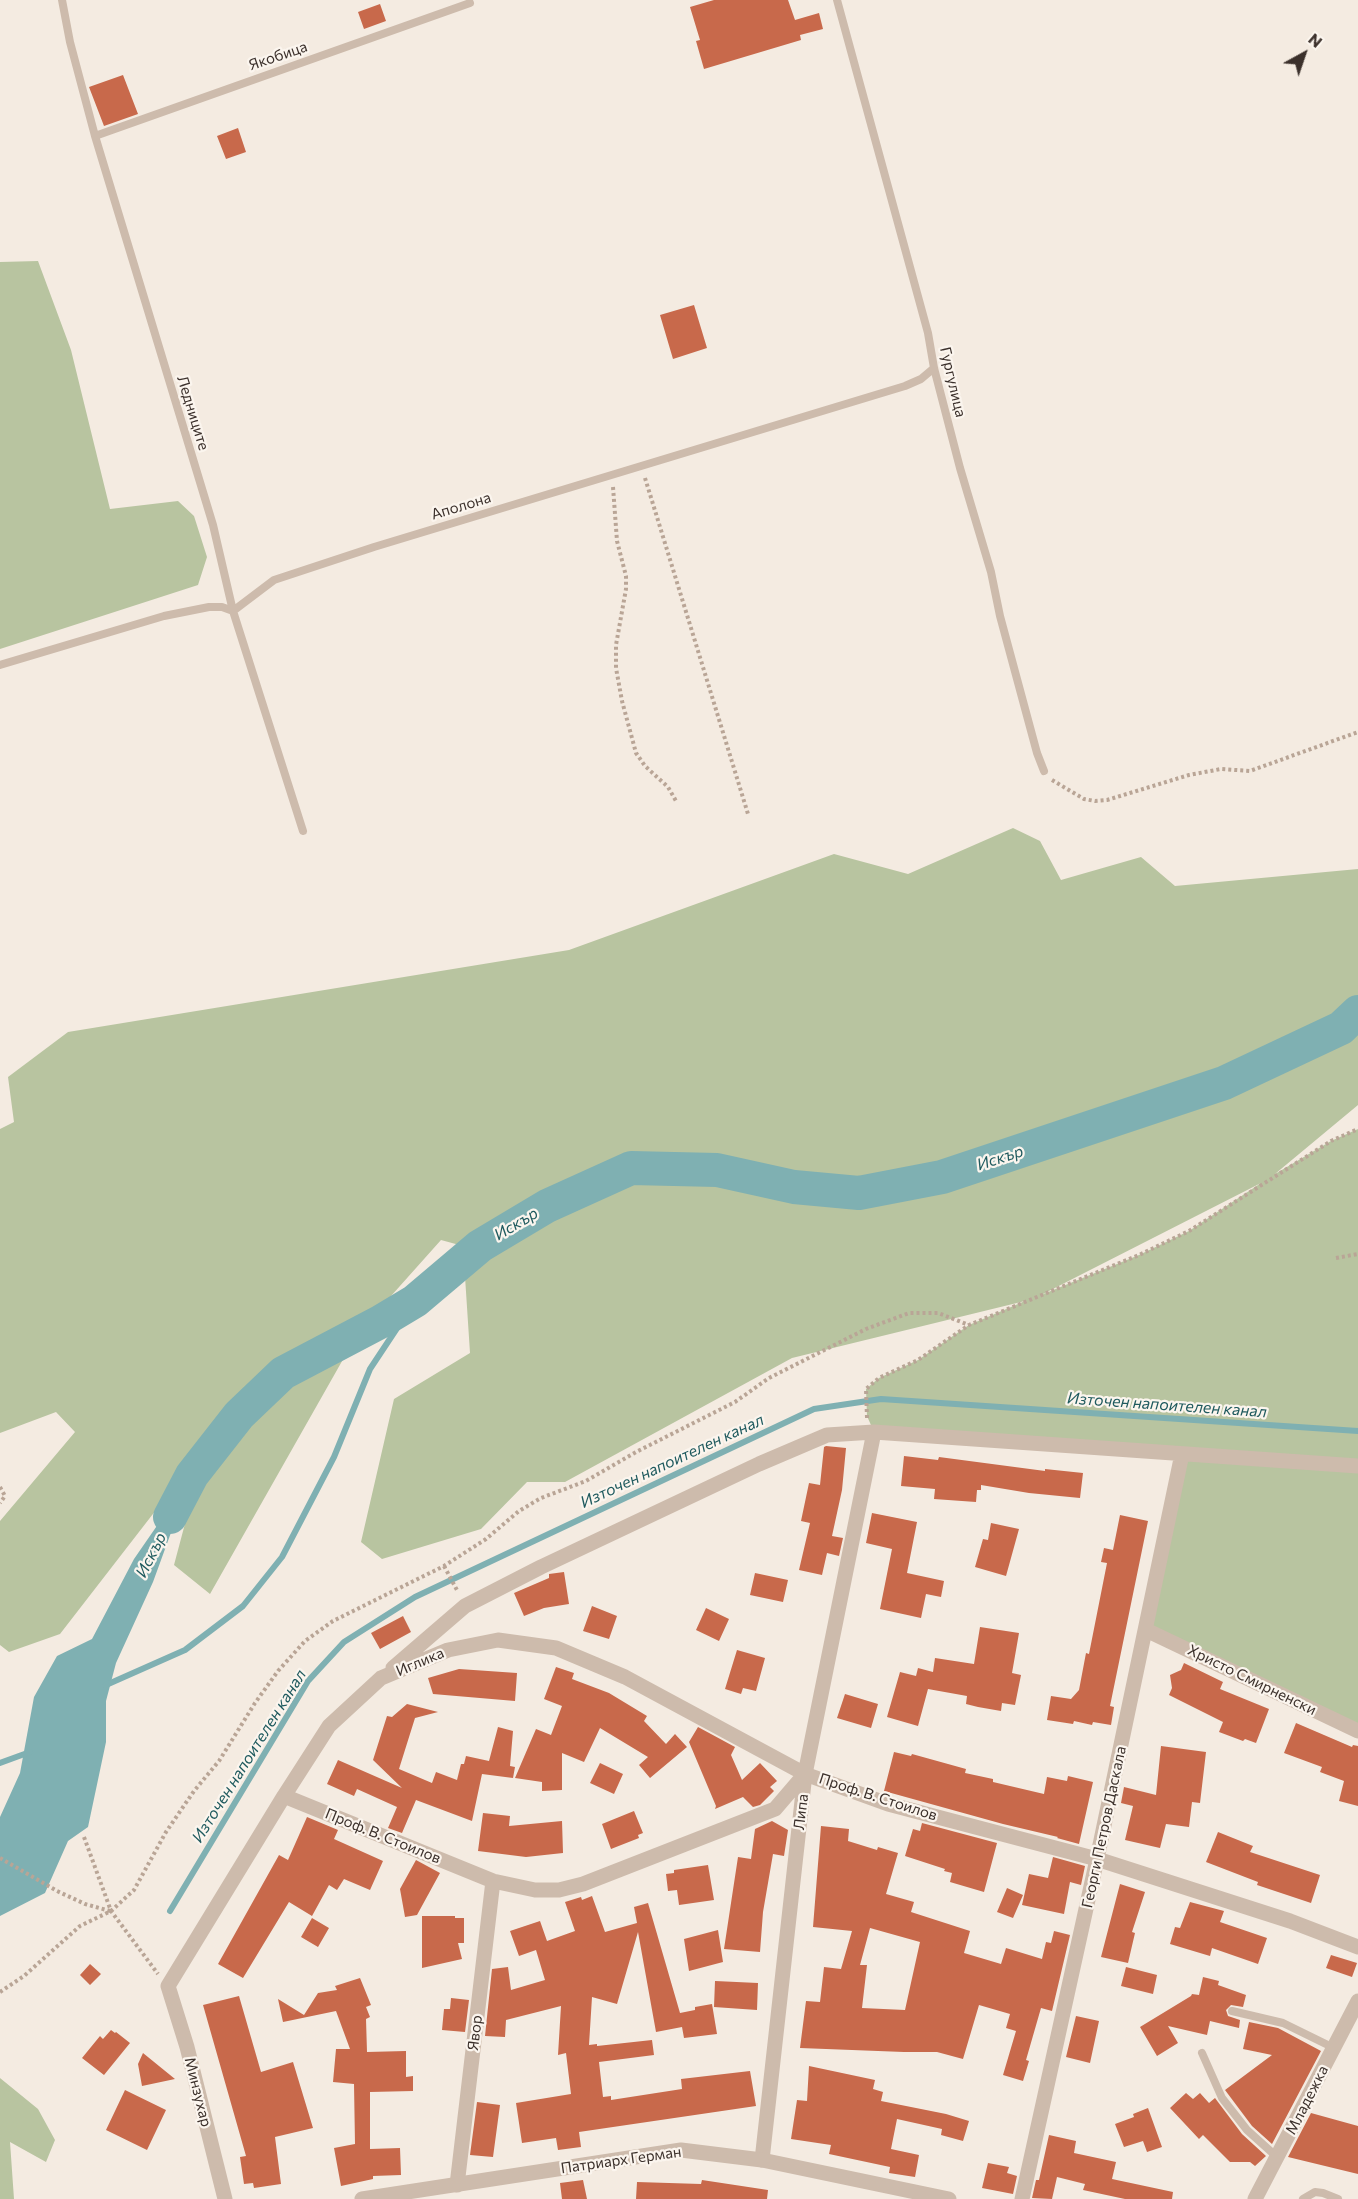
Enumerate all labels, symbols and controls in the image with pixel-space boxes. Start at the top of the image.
north arrow [1274,24,1334,84]
text: N [1305,29,1327,51]
street label: Якобица [246,38,310,74]
street label: Гургулица [936,345,970,419]
street label: Ледниците [173,373,213,453]
street label: Аполона [429,488,493,524]
water label: Искър [974,1141,1026,1175]
water label: Искър [491,1203,541,1245]
water label: Източен напоителен канал [1066,1388,1268,1422]
water label: Източен напоителен канал [577,1410,767,1512]
water label: Искър [132,1529,170,1581]
street label: Христо Смирненски [1185,1641,1319,1719]
street label: Иглика [393,1644,447,1680]
water label: Източен напоителен канал [188,1666,310,1846]
street label: Георги Петров Даскала [1078,1744,1130,1910]
street label: Проф. В. Стоилов [817,1769,939,1825]
street label: Липа [790,1793,812,1831]
street label: Проф. В. Стоилов [323,1805,443,1867]
street label: Явор [464,2014,486,2052]
street label: Минзухар [181,2055,215,2129]
street label: Младежка [1282,2062,1332,2138]
street label: Патриарх Герман [560,2143,682,2177]

